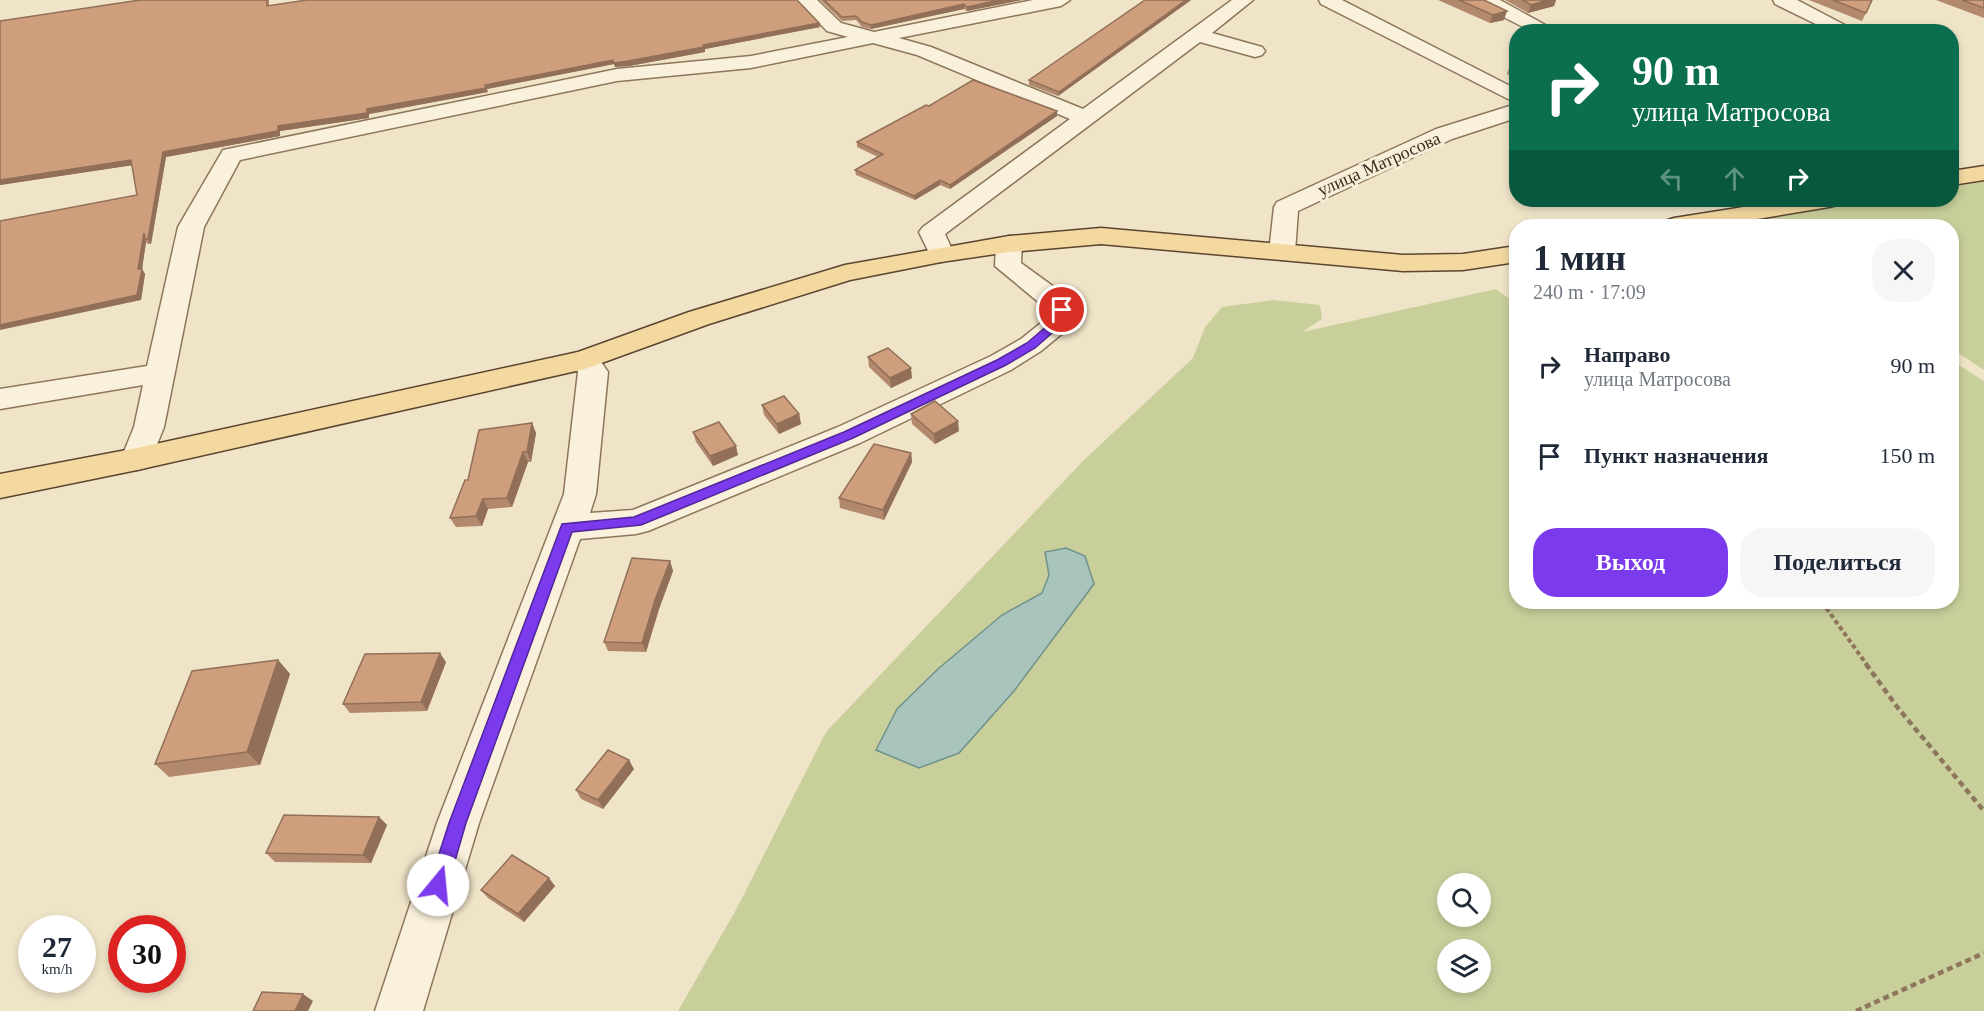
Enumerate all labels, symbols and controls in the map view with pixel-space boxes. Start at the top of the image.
icon: right [1533,48,1611,126]
text: 90 m [1632,48,1720,94]
text: улица Матросова [1632,97,1830,127]
street label: улица Матросова [1315,128,1443,200]
icon: left [1655,162,1688,195]
icon: ahead [1718,162,1751,195]
icon: right [1781,162,1814,195]
text: 1 мин [1533,238,1626,278]
button: close [1872,239,1935,302]
text: 240 m · 17:09 [1533,281,1646,303]
pin [1036,284,1087,335]
icon: arrive [1045,293,1078,326]
text: Направо [1584,342,1670,367]
icon: right [1533,350,1566,383]
text: 90 m [1890,353,1935,378]
text: улица Матросова [1584,368,1731,390]
icon: arrive [1533,440,1566,473]
text: Пункт назначения [1584,443,1769,468]
text: 150 m [1879,443,1935,468]
button: Выход [1533,528,1728,597]
button: Поделиться [1740,528,1935,597]
position arrow [406,853,470,917]
map controls [1437,873,1491,993]
button: search [1437,873,1491,927]
speed limit sign: 30 [108,915,186,993]
text: 27 [42,930,72,963]
button: layers [1437,939,1491,993]
text: km/h [42,961,72,977]

